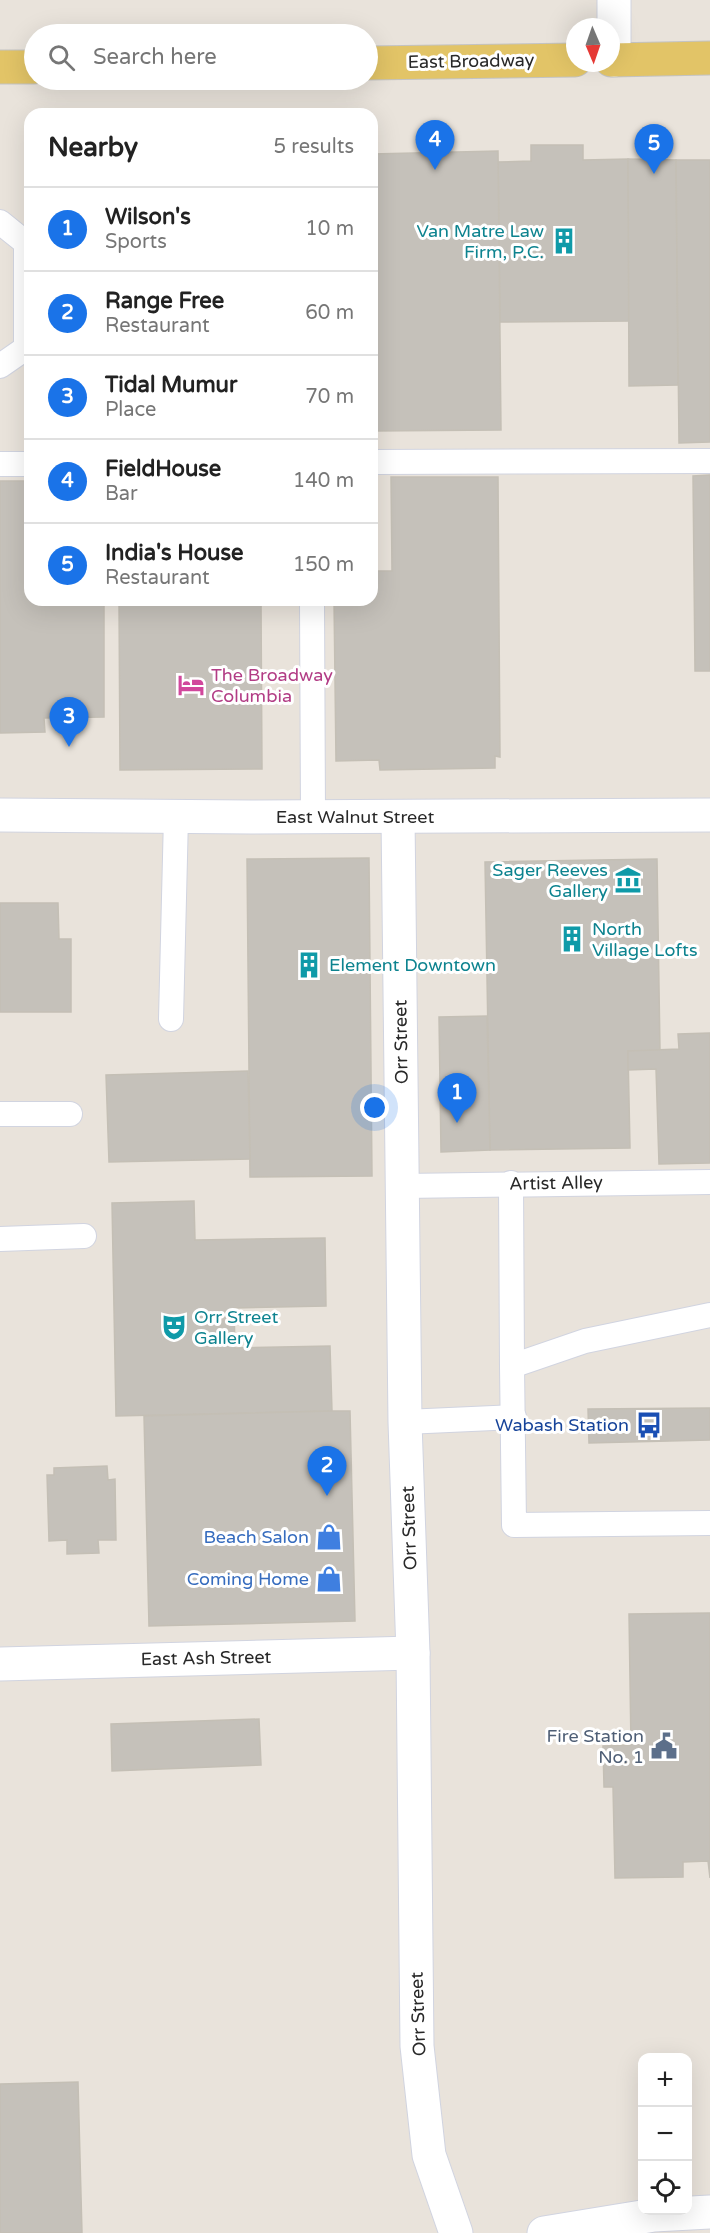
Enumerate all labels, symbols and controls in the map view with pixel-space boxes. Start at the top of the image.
north arrow [566,18,620,72]
search box [24,24,378,90]
icon: search [45,41,78,74]
text: Search here [93,44,217,70]
street label: East Broadway [407,49,535,73]
pin: 4 [416,120,454,170]
pin: 5 [634,124,674,174]
text: Nearby [48,132,138,163]
text: 5 results [274,135,354,159]
text: Wilson's [105,204,191,230]
text: 1 [61,217,74,241]
text: 10 m [305,217,354,241]
place label: Van Matre Law Firm, P.C. [417,220,544,263]
building icon: Van Matre Law Firm, P.C. [549,226,579,256]
text: Sports [105,230,167,254]
text: Range Free [105,288,224,314]
text: 2 [61,301,74,325]
text: 60 m [305,301,354,325]
text: Restaurant [105,314,210,338]
text: Tidal Mumur [105,372,237,398]
text: 3 [61,385,74,409]
text: 70 m [305,385,354,409]
text: Place [105,398,156,422]
text: FieldHouse [105,456,221,482]
text: 4 [61,469,74,493]
text: 140 m [293,469,354,493]
text: Bar [105,482,138,506]
text: India's House [105,540,243,566]
text: 5 [61,553,74,577]
text: 150 m [293,553,354,577]
text: Restaurant [105,566,210,590]
place label: The Broadway Columbia [211,664,333,707]
hotel icon: The Broadway Columbia [176,670,206,700]
pin: 3 [50,698,88,747]
street label: East Walnut Street [276,806,434,828]
place label: Sager Reeves Gallery [492,859,608,902]
museum icon: Sager Reeves Gallery [613,865,643,895]
place label: North Village Lofts [592,918,698,961]
building icon: North Village Lofts [557,924,587,954]
building icon: Element Downtown [294,950,324,980]
place label: Element Downtown [329,954,496,976]
street label: Orr Street [389,1000,413,1084]
pin: 1 [438,1074,476,1123]
your location [360,1093,389,1122]
street label: Artist Alley [509,1171,603,1195]
place label: Orr Street Gallery [194,1306,278,1349]
theatre icon: Orr Street Gallery [159,1312,189,1342]
bus stop icon: Wabash Station [634,1410,664,1440]
place label: Wabash Station [495,1414,629,1436]
pin: 2 [308,1446,346,1496]
street label: Orr Street [397,1485,421,1571]
shop icon: Beach Salon [314,1522,344,1552]
place label: Beach Salon [203,1526,309,1548]
shop icon: Coming Home [314,1564,344,1594]
place label: Coming Home [187,1568,309,1590]
street label: East Ash Street [140,1646,272,1670]
place label: Fire Station No. 1 [547,1725,644,1768]
public building icon: Fire Station No. 1 [649,1731,679,1761]
street label: Orr Street [406,1971,430,2057]
map controls [638,2053,692,2215]
button: + [638,2053,692,2107]
button: − [638,2107,692,2161]
button: locate [638,2161,692,2215]

